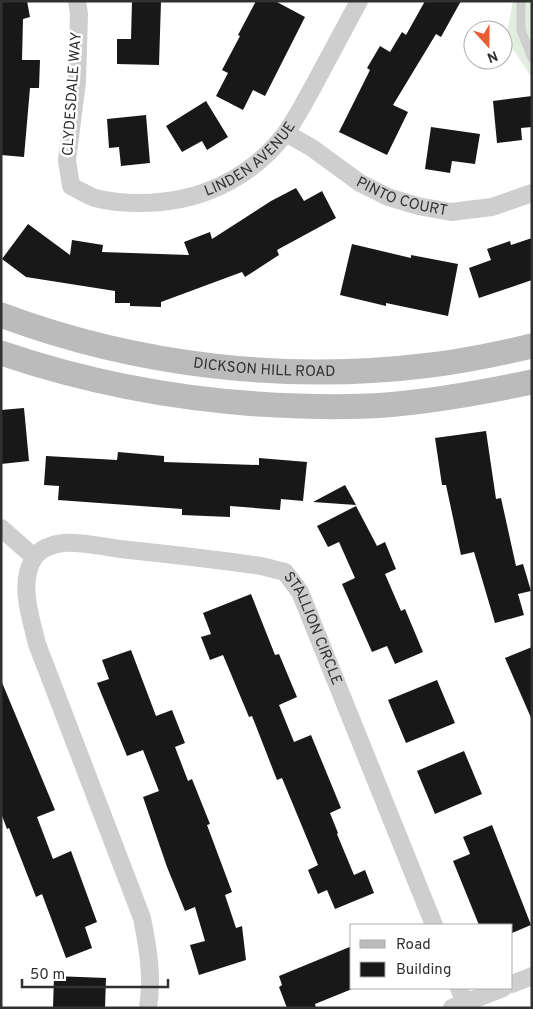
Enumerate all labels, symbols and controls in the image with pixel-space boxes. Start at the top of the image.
north arrow [463,20,513,70]
street label: CLYDESDALE WAY [59,31,87,157]
text: N [484,46,500,65]
street label: LINDEN AVENUE [202,118,300,201]
street label: PINTO COURT [353,173,449,221]
street label: DICKSON HILL ROAD [192,354,336,381]
street label: STALLION CIRCLE [279,568,346,688]
legend [350,924,513,989]
text: Road [396,936,431,955]
scale bar [22,956,169,988]
text: Building [396,961,451,980]
text: 50 m [30,966,65,985]

